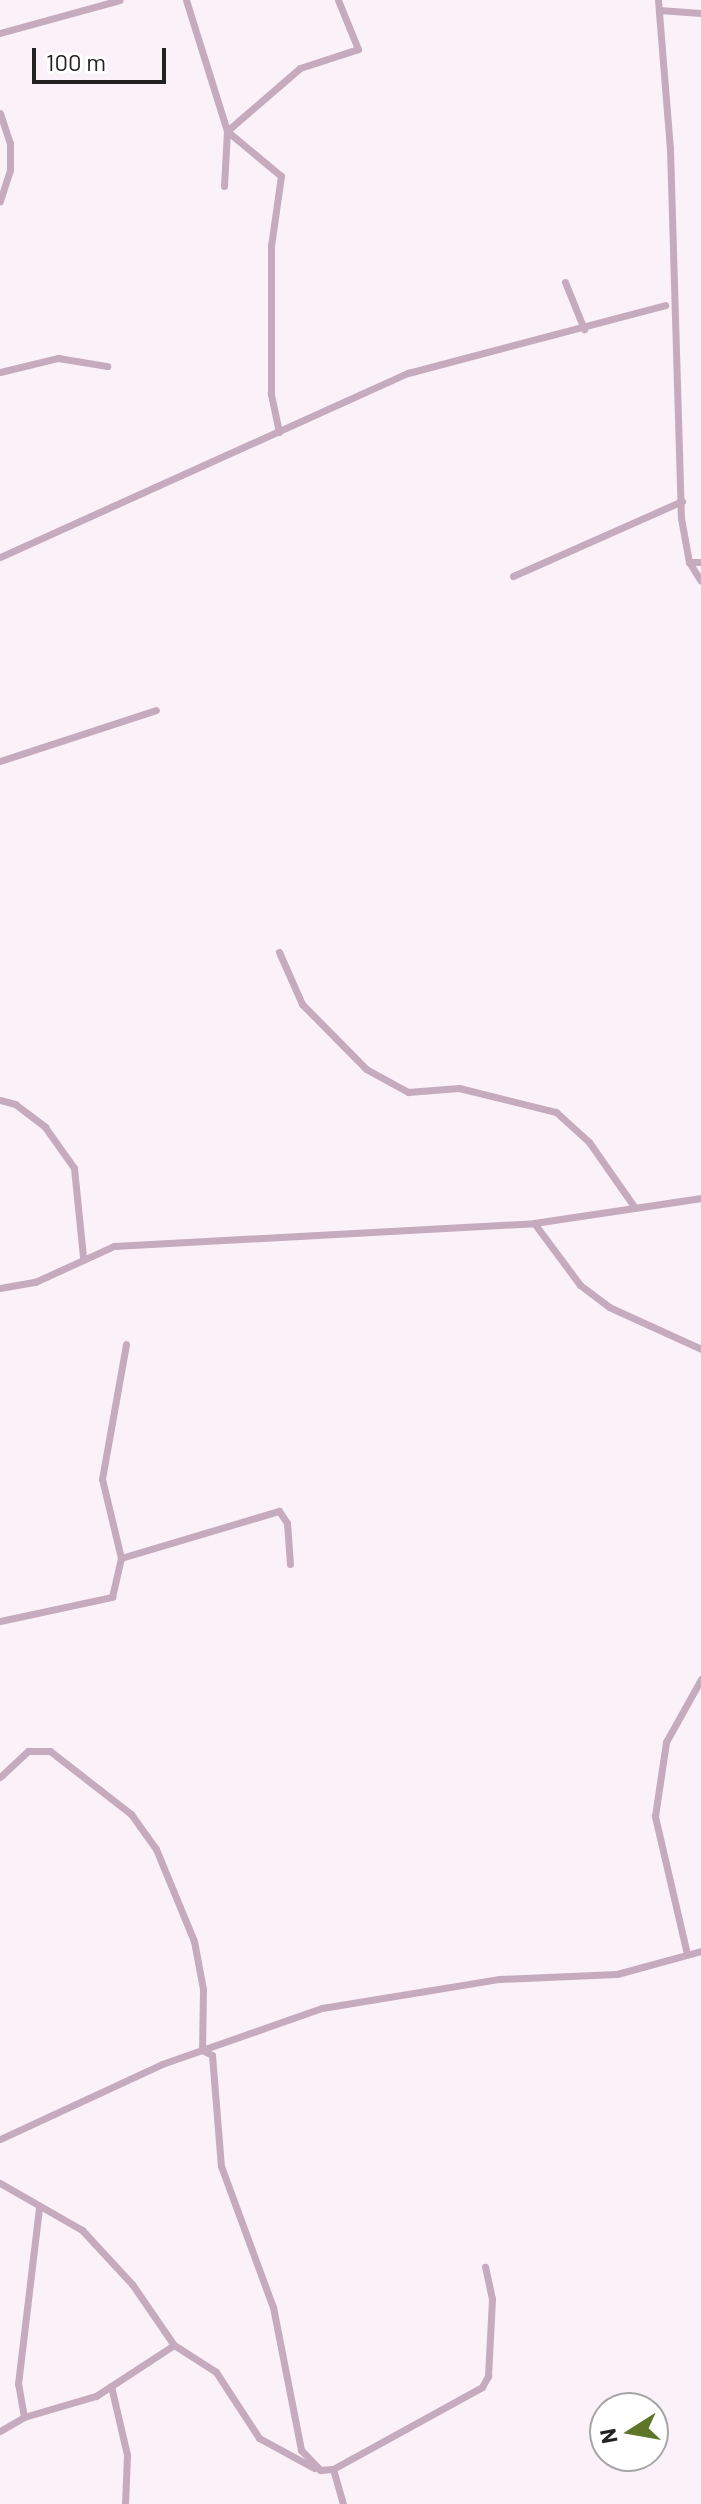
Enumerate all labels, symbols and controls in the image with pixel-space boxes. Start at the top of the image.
scale bar [36,32,170,82]
text: 100 m [46,47,106,76]
north arrow [589,2392,669,2472]
text: N [593,2427,622,2446]

